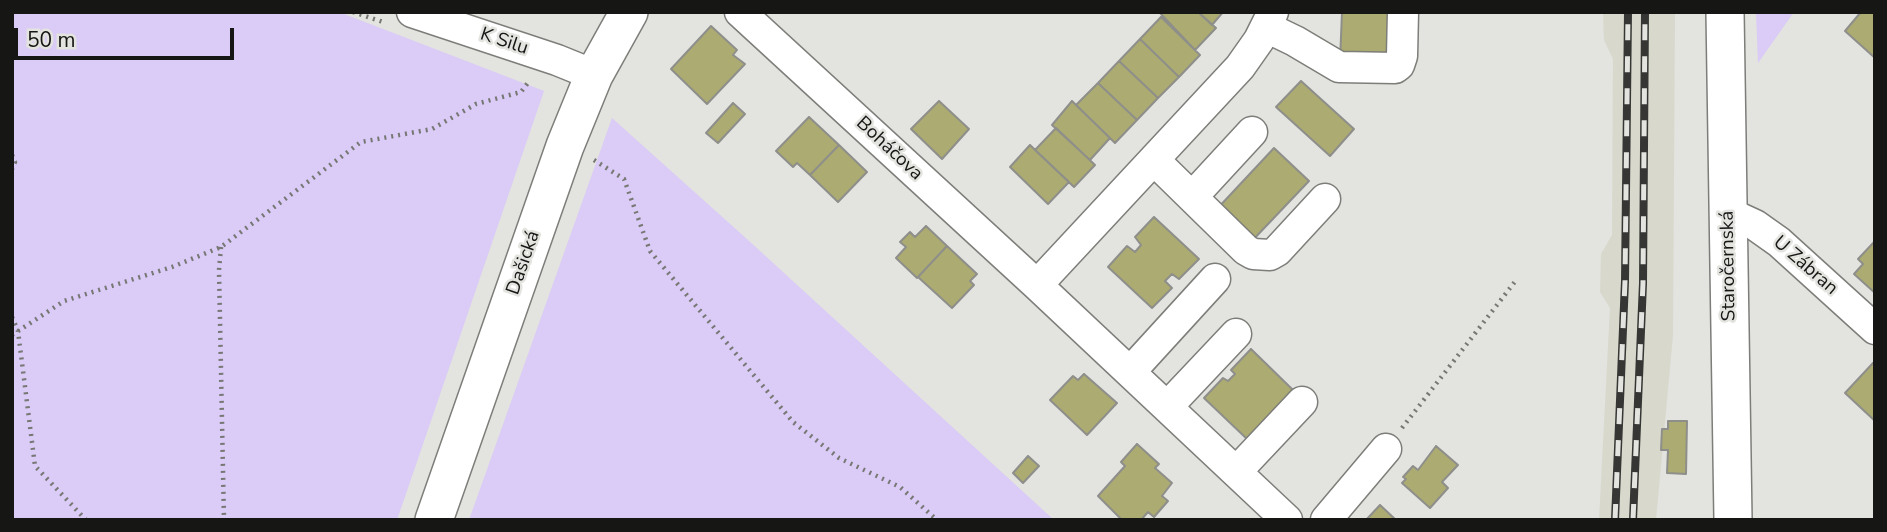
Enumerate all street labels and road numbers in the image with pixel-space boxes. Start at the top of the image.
street label: K Silu [477,24,531,60]
street label: Boháčova [851,112,927,186]
street label: Staročernská [1717,211,1741,321]
street label: Dašická [502,228,546,298]
street label: U Zábran [1768,232,1842,300]

